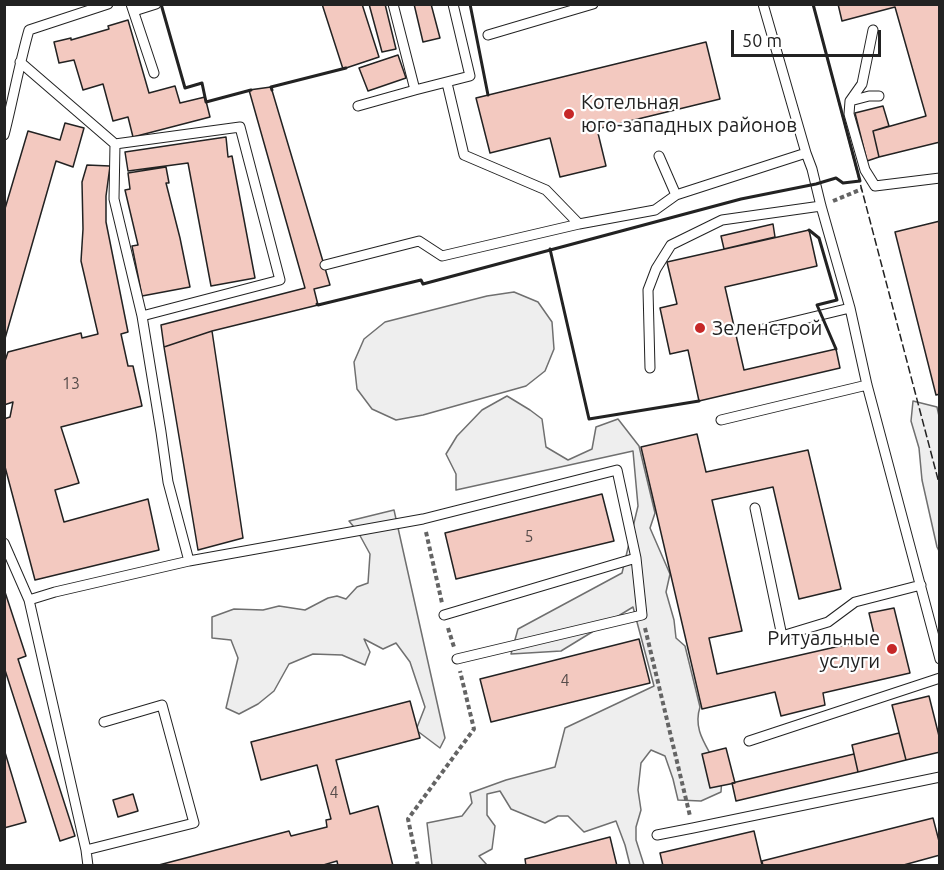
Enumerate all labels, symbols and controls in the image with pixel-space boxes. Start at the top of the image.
scale bar [734,18,884,56]
text: 50 m [742,30,782,50]
place label: Котельная юго-западных районов [581,90,797,137]
marker: Котельная юго-западных районов [562,107,576,121]
place label: Зеленстрой [712,316,822,340]
marker: Зеленстрой [693,321,707,335]
house number: 13 [62,374,80,394]
house number: 5 [524,527,534,547]
place label: Ритуальные услуги [767,626,880,673]
marker: Ритуальные услуги [885,642,899,656]
house number: 4 [560,671,570,691]
house number: 4 [329,783,339,803]

